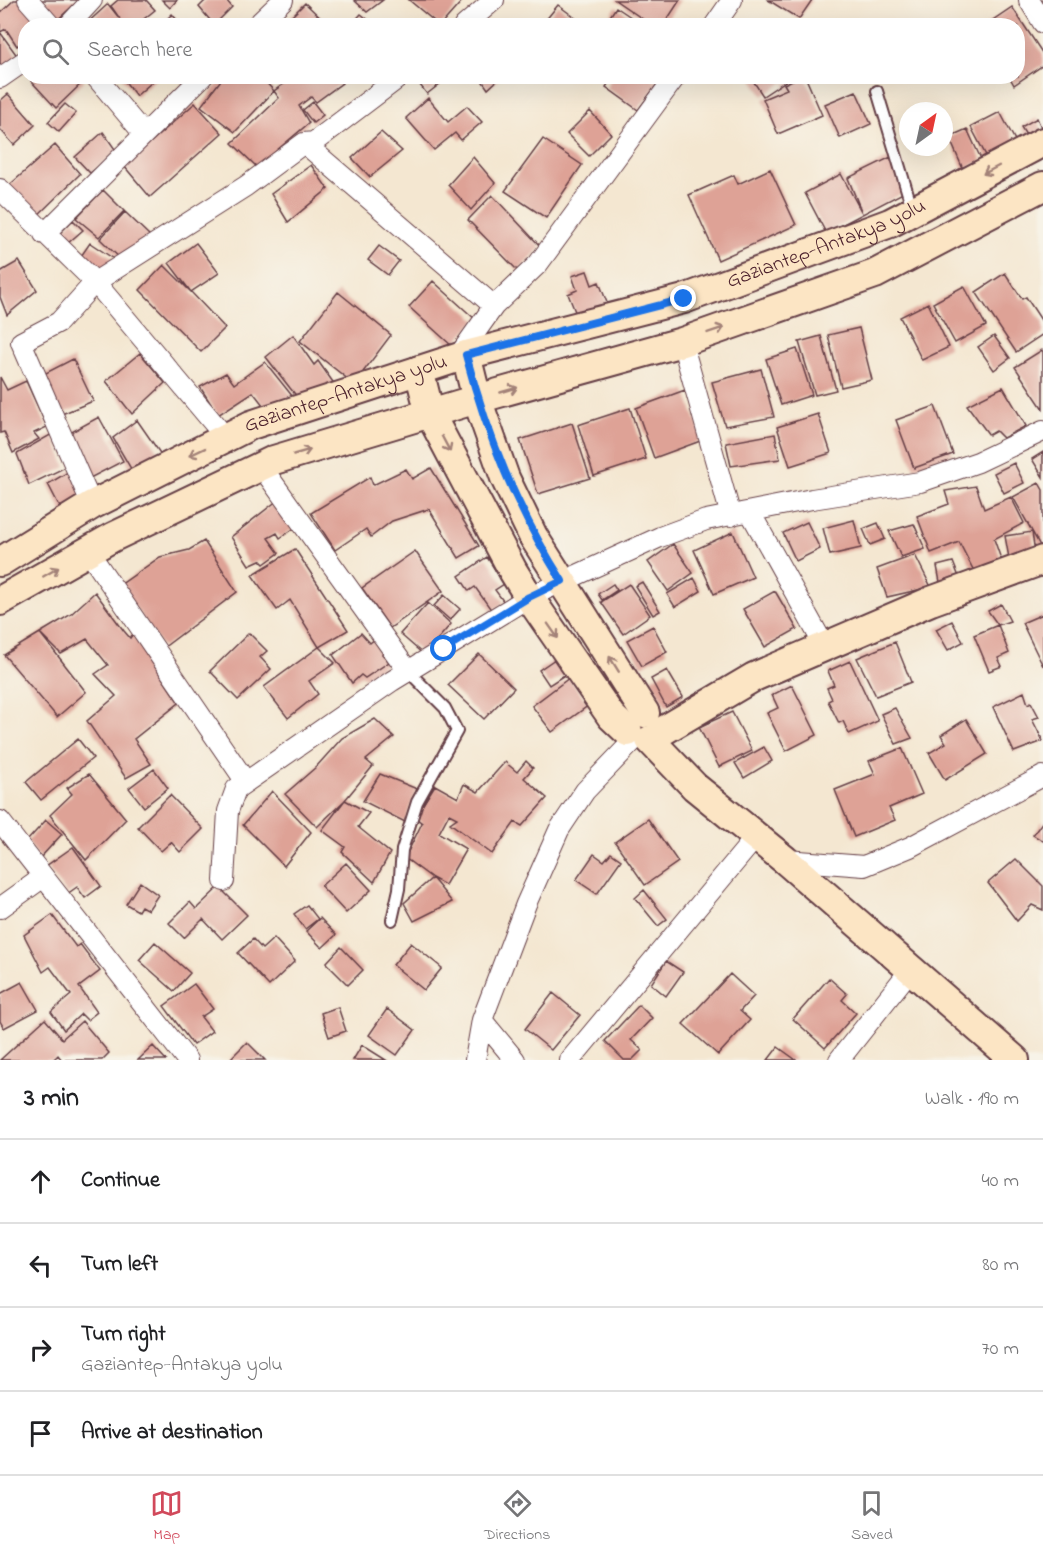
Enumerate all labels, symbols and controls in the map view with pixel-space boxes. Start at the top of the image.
search box [18,18,1025,84]
icon: search [39,35,72,68]
text: Search here [87,35,192,67]
north arrow [899,102,953,156]
one-way arrow [983,165,1001,176]
street label: Gaziantep-Antakya yolu [723,191,931,297]
route end [670,285,696,311]
one-way arrow [706,323,725,334]
street label: Gaziantep-Antakya yolu [240,347,451,441]
one-way arrow [499,384,518,395]
one-way arrow [440,435,452,452]
one-way arrow [292,446,311,457]
one-way arrow [188,447,206,459]
one-way arrow [42,566,59,578]
one-way arrow [547,623,559,639]
route start [430,635,456,661]
one-way arrow [608,656,620,673]
text: 3 min [24,1080,79,1118]
text: Walk · 190 m [925,1085,1019,1114]
icon: ahead [24,1165,57,1198]
text: Continue [81,1165,160,1197]
text: 40 m [982,1167,1019,1196]
icon: left [24,1249,57,1282]
text: Turn left [81,1249,158,1281]
text: 80 m [982,1251,1019,1280]
text: Turn right [81,1319,166,1351]
icon: right [24,1333,57,1366]
text: 70 m [982,1335,1019,1364]
text: Gaziantep-Antakya yolu [81,1351,283,1380]
icon: arrive [24,1417,57,1450]
text: Arrive at destination [81,1417,263,1449]
tab: Map [150,1487,183,1547]
tab: Directions [484,1487,550,1547]
tab: Saved [851,1487,893,1547]

